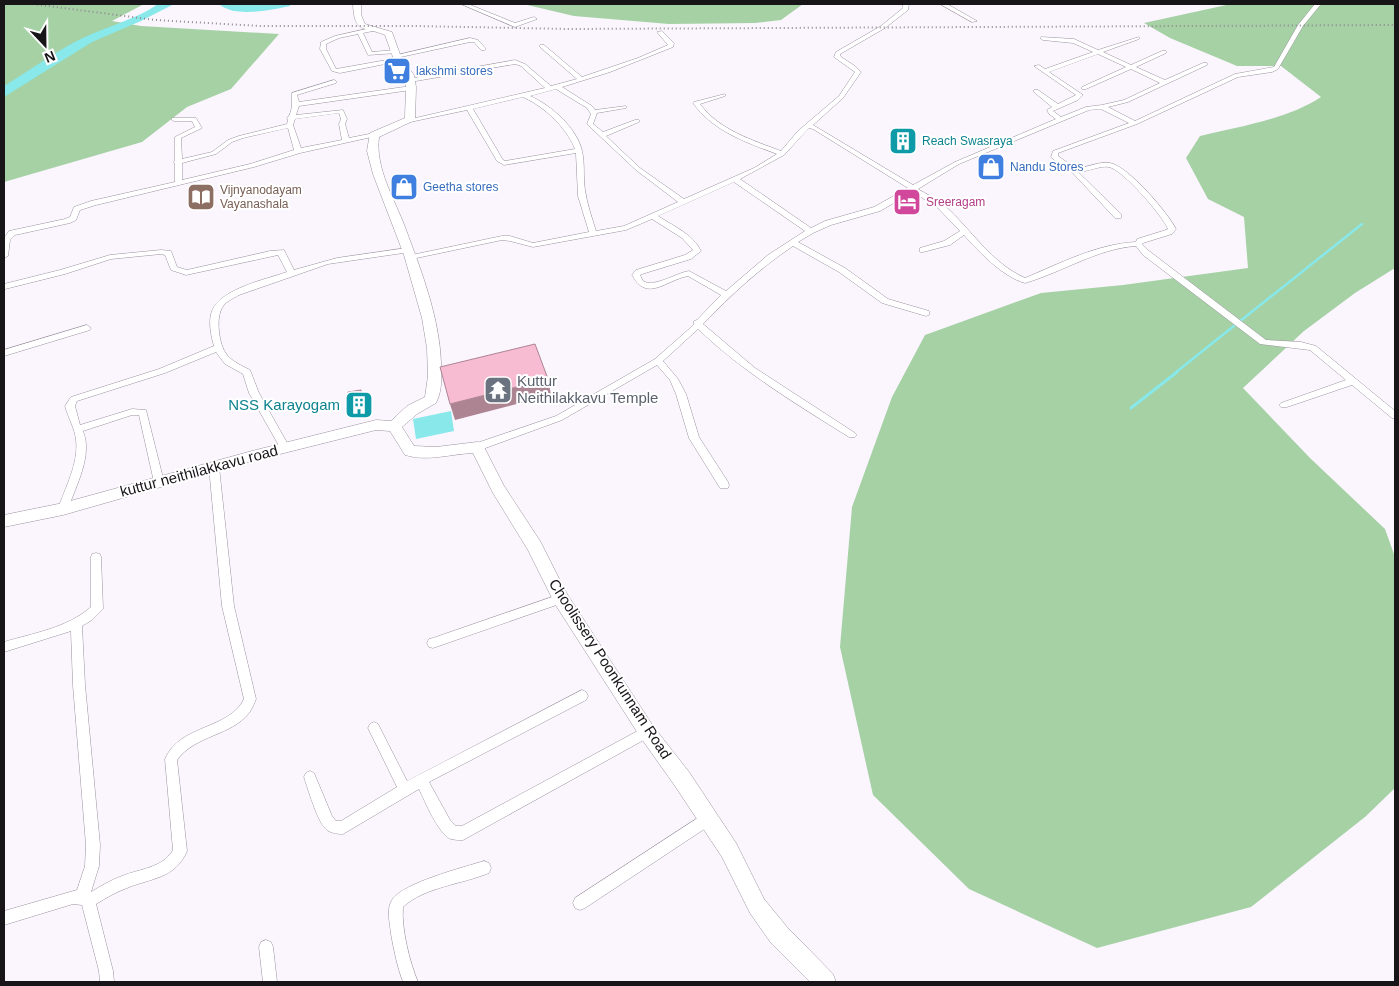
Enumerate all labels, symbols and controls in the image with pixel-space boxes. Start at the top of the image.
north arrow [20,20,70,70]
text: N [42,48,58,66]
supermarket icon: lakshmi stores [382,56,412,86]
place label: lakshmi stores [416,64,493,78]
building icon: Reach Swasraya [888,126,918,156]
place label: Reach Swasraya [922,134,1013,148]
shop icon: Nandu Stores [976,152,1006,182]
place label: Nandu Stores [1010,160,1083,174]
shop icon: Geetha stores [389,172,419,202]
place label: Geetha stores [423,180,498,194]
library icon: Vijnyanodayam Vayanashala [186,182,216,212]
place label: Vijnyanodayam Vayanashala [220,183,302,211]
hotel icon: Sreeragam [892,187,922,217]
place label: Sreeragam [926,195,985,209]
place label: Kuttur Neithilakkavu Temple [517,372,658,406]
temple icon: Kuttur Neithilakkavu Temple [483,375,513,405]
building icon: NSS Karayogam [344,390,374,420]
place label: NSS Karayogam [228,396,340,413]
street label: kuttur neithilakkavu road [118,441,280,500]
street label: Choolissery Poonkunnam Road [546,576,675,762]

